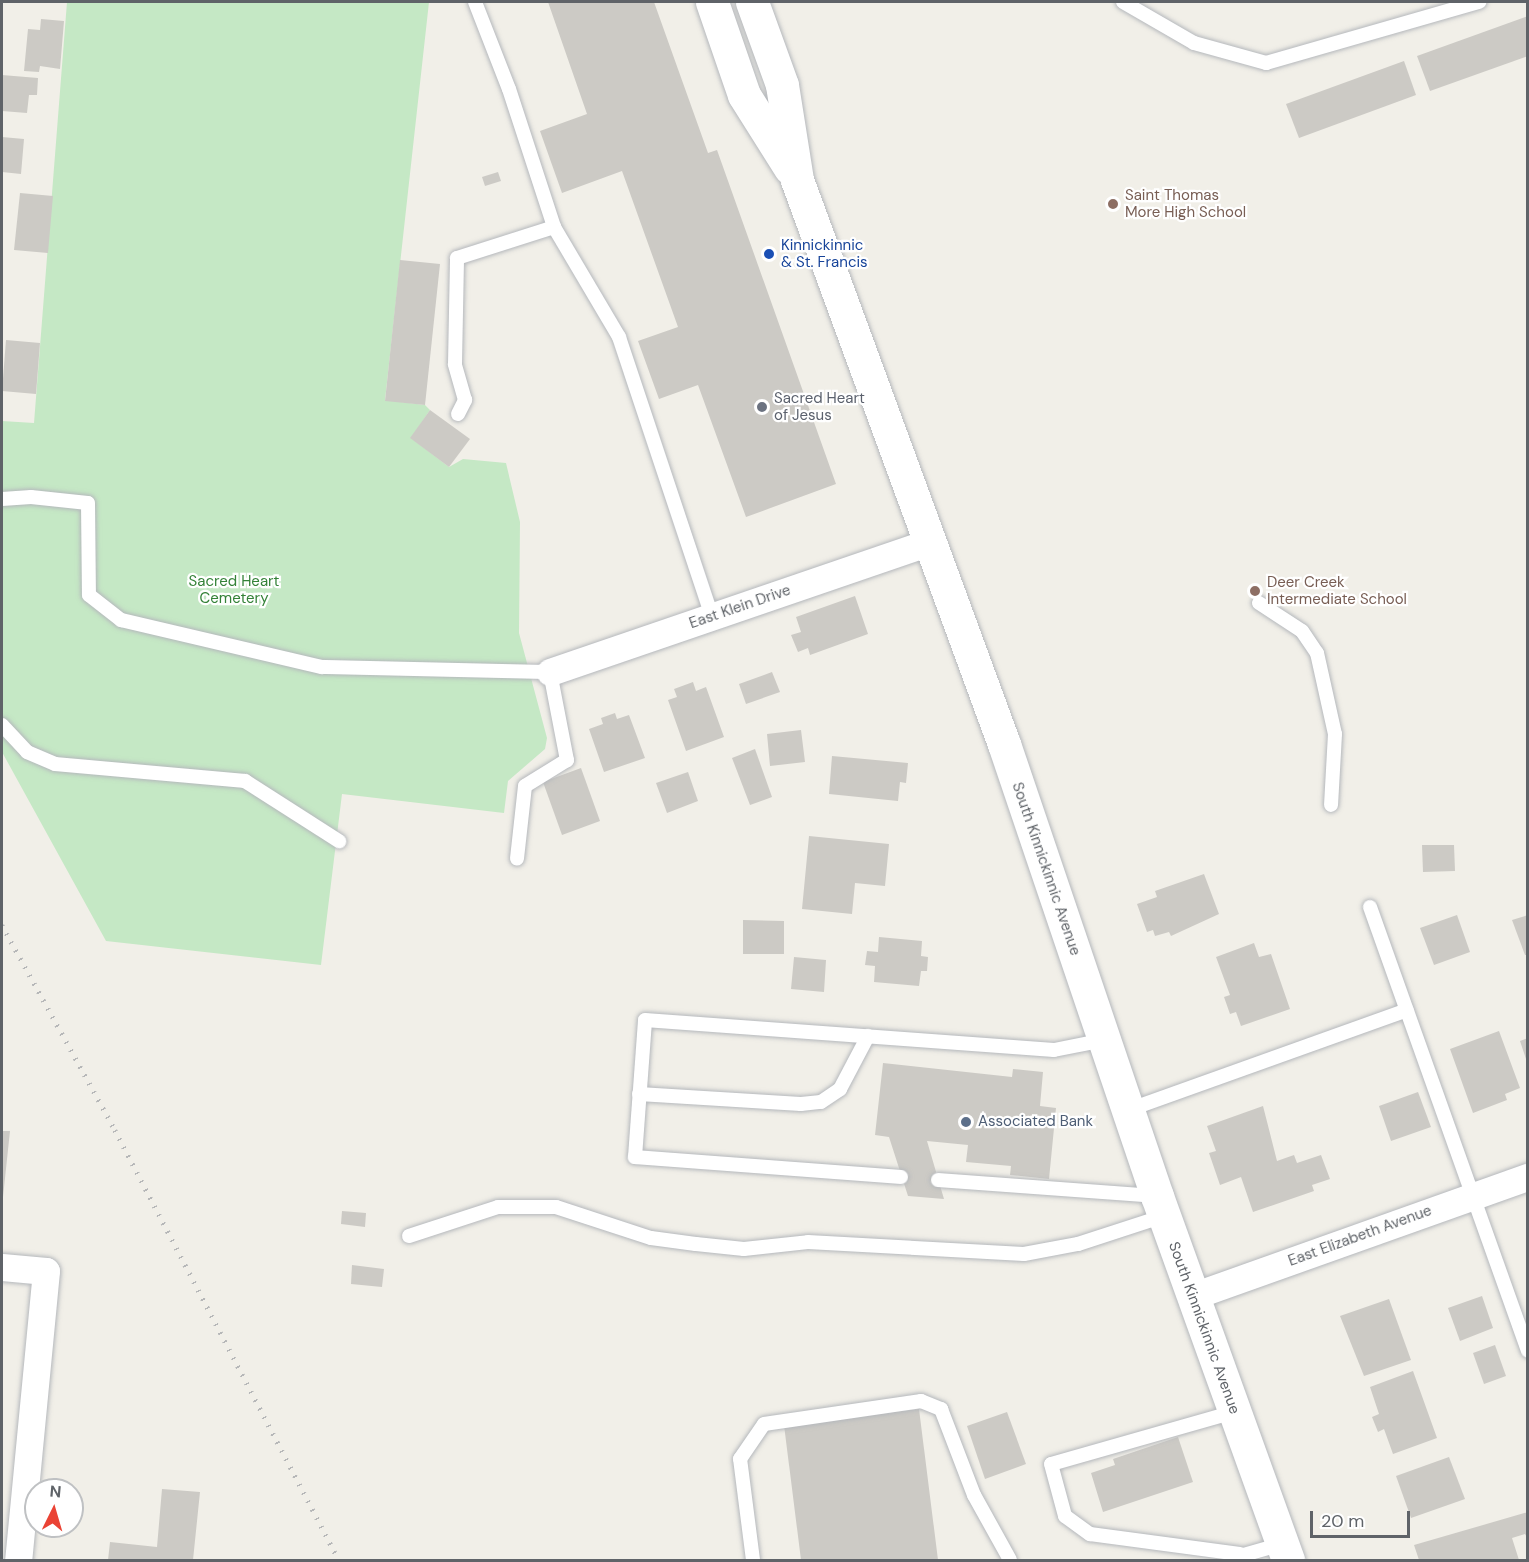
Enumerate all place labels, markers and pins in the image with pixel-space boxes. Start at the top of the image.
place label: Saint Thomas More High School [1125,186,1246,221]
marker: Saint Thomas More High School [1106,197,1120,211]
place label: Kinnickinnic & St. Francis [781,236,868,271]
marker: Kinnickinnic & St. Francis [762,247,776,261]
place label: Sacred Heart of Jesus [774,389,865,424]
marker: Sacred Heart of Jesus [755,400,769,414]
place label: Deer Creek Intermediate School [1267,573,1407,608]
marker: Deer Creek Intermediate School [1248,584,1262,598]
place label: Associated Bank [978,1113,1093,1131]
marker: Associated Bank [959,1115,973,1129]

